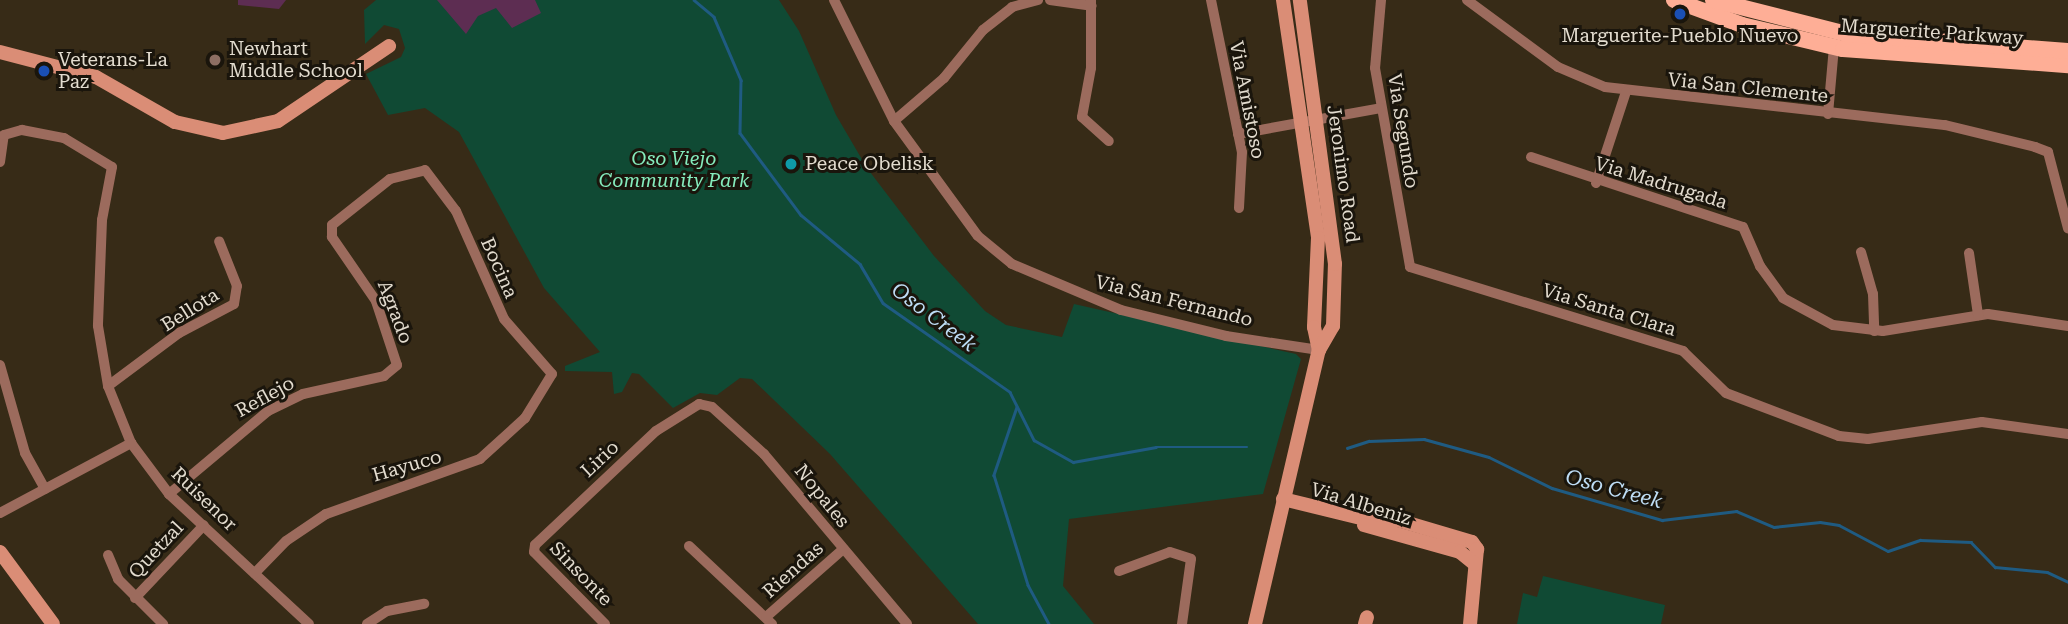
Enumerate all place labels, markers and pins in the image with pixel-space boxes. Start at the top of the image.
marker: Marguerite-Pueblo Nuevo [1672,6,1688,22]
place label: Marguerite-Pueblo Nuevo [1562,25,1798,47]
place label: Newhart Middle School [229,38,363,82]
place label: Veterans-La Paz [58,49,168,93]
marker: Newhart Middle School [207,52,223,68]
marker: Veterans-La Paz [36,63,52,79]
place label: Peace Obelisk [805,153,934,175]
marker: Peace Obelisk [783,156,799,172]

